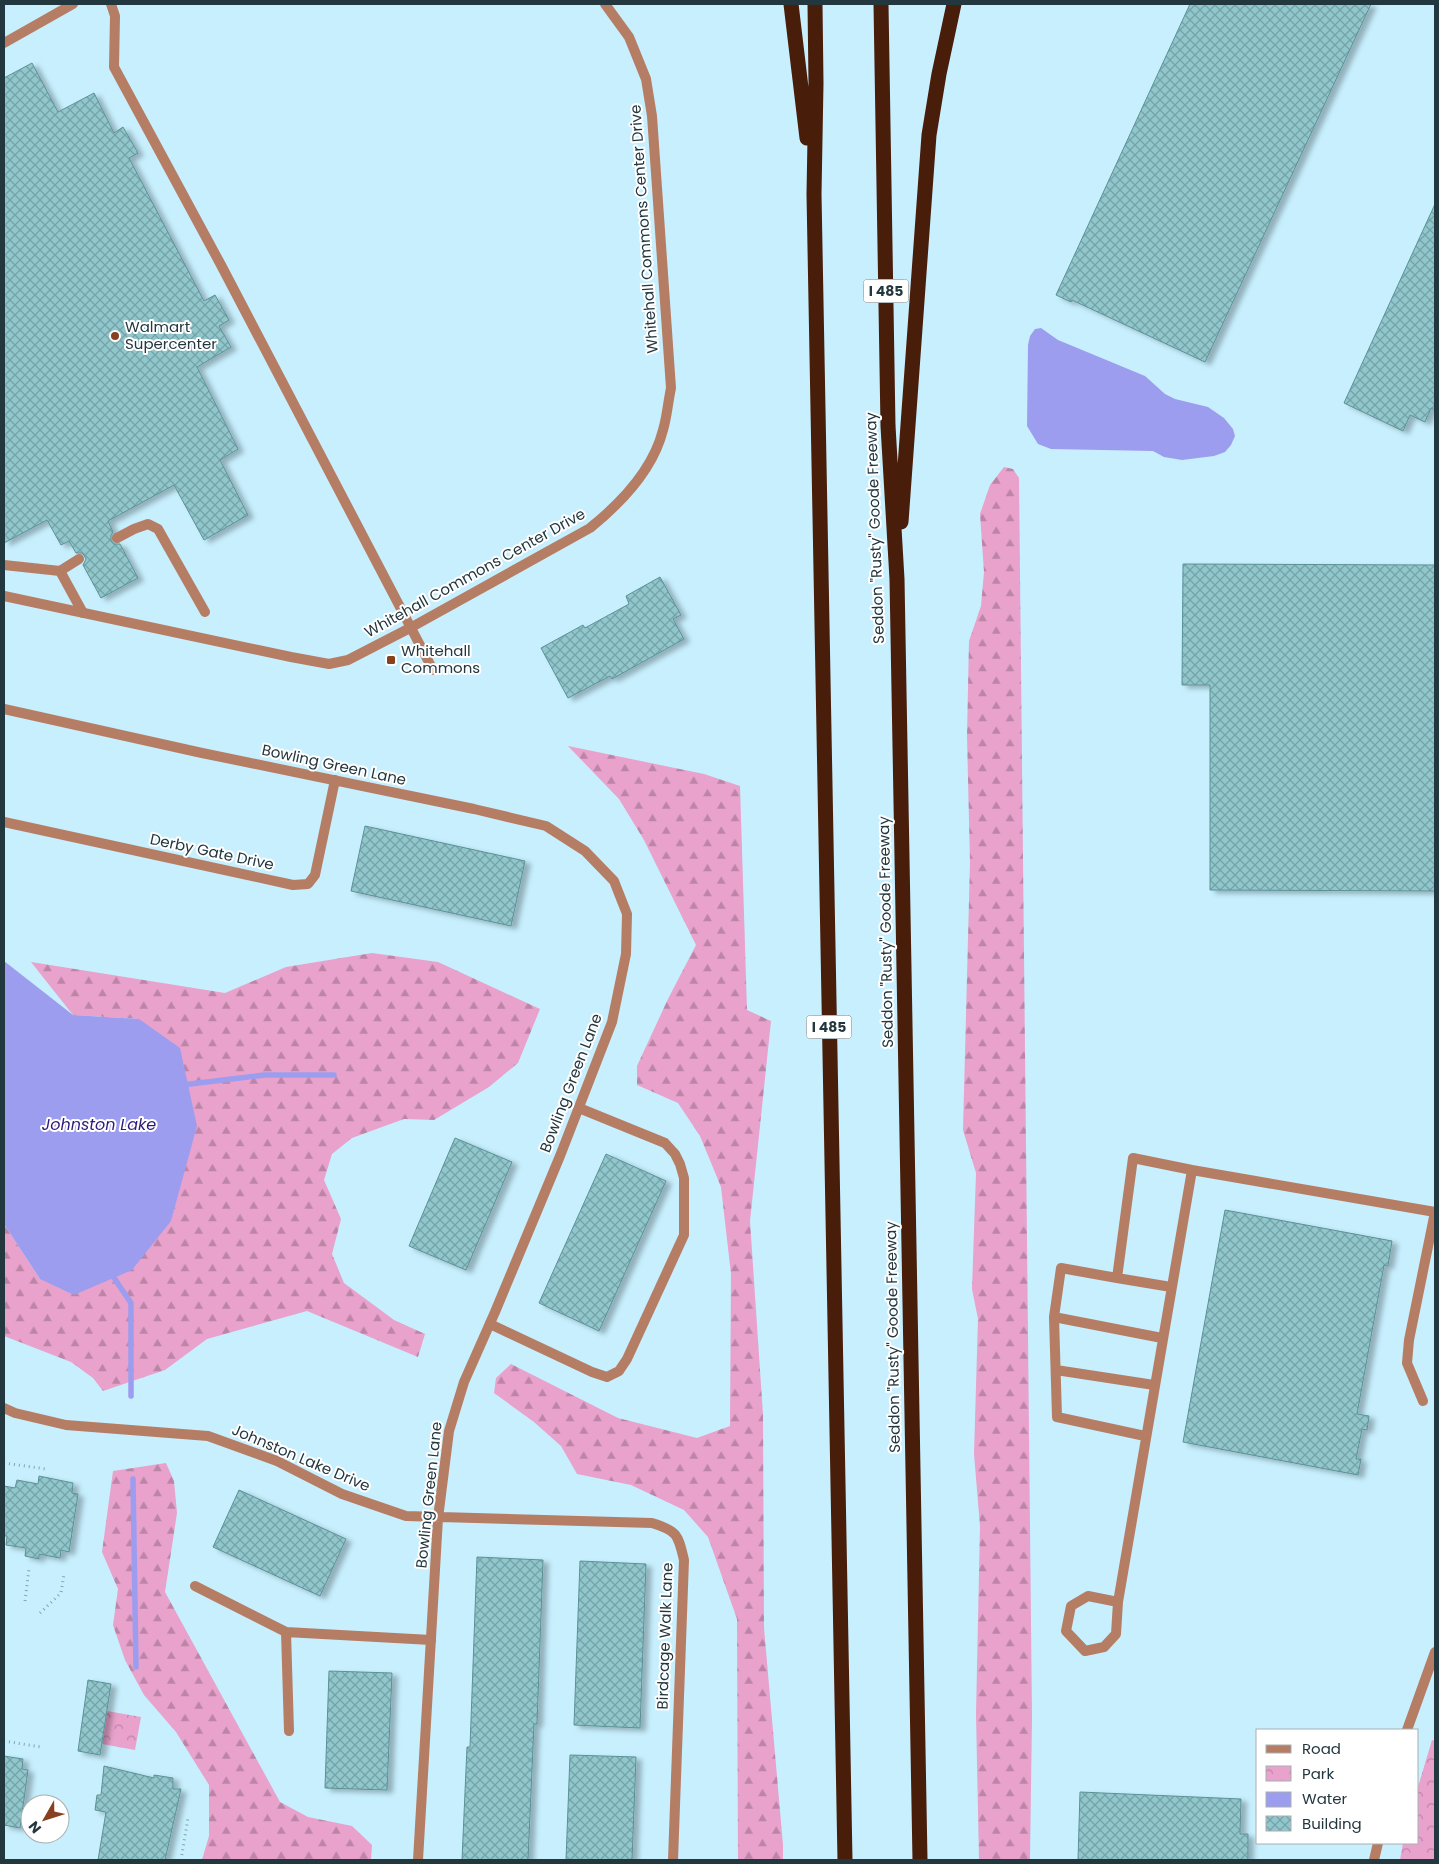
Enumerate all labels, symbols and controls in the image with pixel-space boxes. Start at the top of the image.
street label: Whitehall Commons Center Drive [624,104,663,354]
road number: I 485 [864,280,908,302]
place label: Walmart Supercenter [125,316,217,354]
marker: Walmart Supercenter [109,330,121,342]
street label: Seddon "Rusty" Goode Freeway [860,411,889,644]
street label: Whitehall Commons Center Drive [361,503,589,642]
place label: Whitehall Commons [401,640,480,678]
marker: Whitehall Commons [385,654,397,666]
street label: Bowling Green Lane [260,739,408,790]
street label: Seddon "Rusty" Goode Freeway [873,815,898,1048]
street label: Derby Gate Drive [148,828,276,875]
street label: Bowling Green Lane [534,1010,607,1155]
road number: I 485 [806,1016,852,1038]
water label: Johnston Lake [42,1113,156,1136]
street label: Seddon "Rusty" Goode Freeway [880,1220,905,1453]
street label: Johnston Lake Drive [229,1419,374,1496]
street label: Bowling Green Lane [410,1421,447,1569]
street label: Birdcage Walk Lane [651,1562,678,1710]
legend [1256,1729,1419,1844]
text: Road [1302,1738,1341,1759]
text: Park [1302,1763,1334,1784]
text: Water [1302,1788,1348,1809]
north arrow [20,1794,70,1844]
text: Building [1302,1813,1362,1834]
text: N [24,1817,46,1838]

